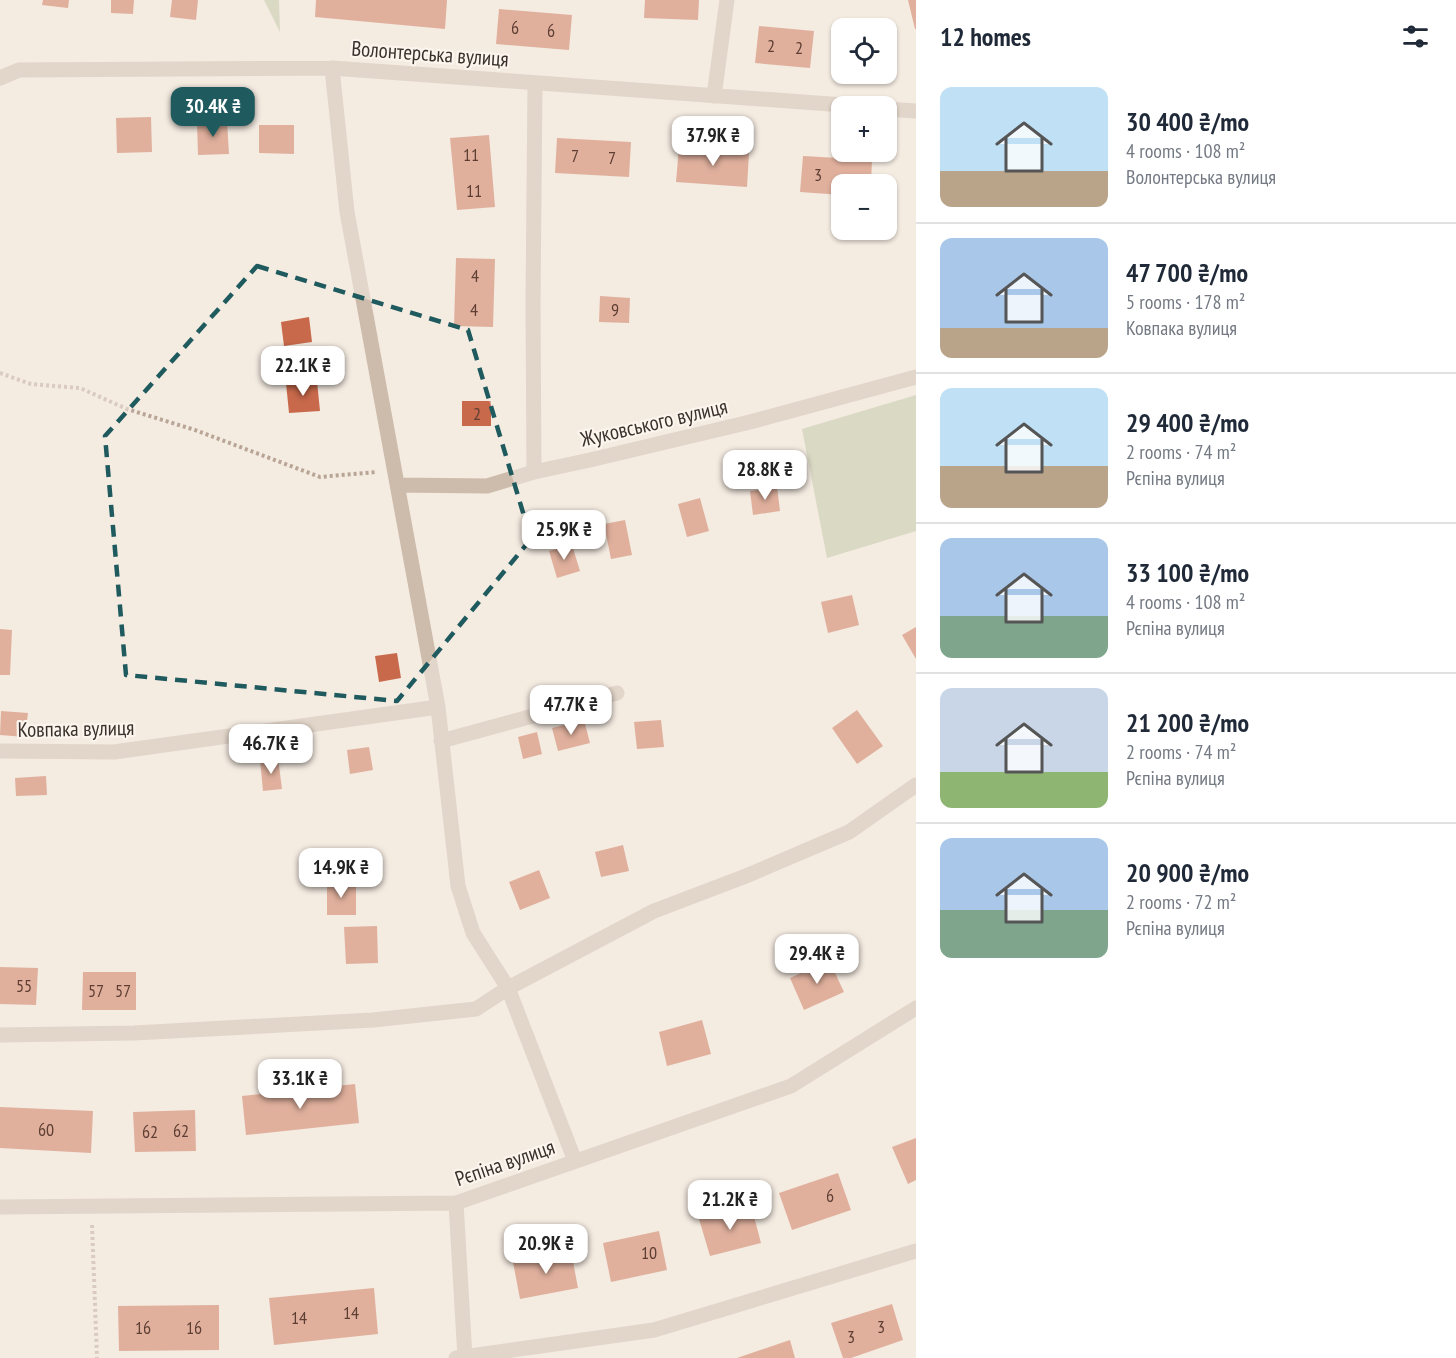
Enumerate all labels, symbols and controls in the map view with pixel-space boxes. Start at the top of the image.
house number: 6 [511,16,519,39]
map controls [831,18,897,240]
button: locate [831,18,897,84]
house number: 6 [547,19,555,42]
text: 12 homes [940,20,1031,53]
icon: filters [1399,20,1432,53]
house number: 2 [767,34,775,57]
street label: Волонтерська вулиця [350,35,510,72]
house number: 2 [795,36,803,59]
pin: 30.4K ₴ [158,87,268,138]
text: 30.4K ₴ [185,93,241,119]
button: + [831,96,897,162]
text: 30 400 ₴/mo [1126,105,1249,138]
icon: home [988,111,1060,183]
pin: 37.9K ₴ [658,116,768,167]
text: 37.9K ₴ [686,122,740,148]
text: 4 rooms · 108 m² [1126,138,1245,164]
house number: 11 [463,143,479,166]
house number: 7 [571,144,579,167]
house number: 7 [608,146,616,169]
house number: 3 [814,163,822,186]
text: Волонтерська вулиця [1126,164,1276,190]
button: − [831,174,897,240]
house number: 11 [466,179,482,202]
text: 47 700 ₴/mo [1126,256,1248,289]
icon: home [988,262,1060,334]
house number: 4 [471,264,479,287]
text: 5 rooms · 178 m² [1126,289,1245,315]
house number: 4 [470,298,478,321]
house number: 9 [611,298,619,321]
text: Ковпака вулиця [1126,315,1237,341]
pin: 22.1K ₴ [248,346,358,397]
text: 22.1K ₴ [275,352,331,378]
street label: Жуковського вулиця [577,392,730,453]
house number: 2 [473,402,481,425]
text: 29 400 ₴/mo [1126,406,1249,439]
icon: home [988,412,1060,484]
text: 2 rooms · 74 m² [1126,439,1236,465]
pin: 28.8K ₴ [710,450,820,501]
text: 28.8K ₴ [737,456,793,482]
text: Рєпіна вулиця [1126,465,1225,491]
pin: 25.9K ₴ [509,510,619,561]
text: 25.9K ₴ [536,516,592,542]
text: 33 100 ₴/mo [1126,556,1249,589]
icon: home [988,562,1060,634]
text: 4 rooms · 108 m² [1126,589,1245,615]
text: Рєпіна вулиця [1126,615,1225,641]
pin: 47.7K ₴ [516,685,626,736]
text: 47.7K ₴ [544,691,598,717]
text: 21 200 ₴/mo [1126,706,1249,739]
icon: home [988,712,1060,784]
street label: Ковпака вулиця [17,714,134,743]
pin: 46.7K ₴ [216,724,326,775]
text: 46.7K ₴ [243,730,299,756]
text: 2 rooms · 74 m² [1126,739,1236,765]
text: Рєпіна вулиця [1126,765,1225,791]
pin: 14.9K ₴ [286,848,396,899]
text: 14.9K ₴ [313,854,369,880]
text: 20 900 ₴/mo [1126,856,1249,889]
icon: home [988,862,1060,934]
text: 2 rooms · 72 m² [1126,889,1236,915]
text: Рєпіна вулиця [1126,915,1225,941]
pin: 29.4K ₴ [762,934,872,985]
text: 29.4K ₴ [789,940,845,966]
house number: 55 [16,974,32,997]
house number: 57 [88,979,104,1002]
house number: 57 [115,979,131,1002]
pin: 33.1K ₴ [245,1059,355,1110]
text: 33.1K ₴ [272,1065,328,1091]
house number: 60 [38,1118,54,1141]
house number: 62 [173,1119,189,1142]
house number: 62 [142,1120,158,1143]
street label: Рєпіна вулиця [451,1133,558,1192]
pin: 21.2K ₴ [675,1180,785,1231]
house number: 6 [826,1184,834,1207]
text: 21.2K ₴ [702,1186,758,1212]
pin: 20.9K ₴ [491,1224,601,1275]
text: 20.9K ₴ [518,1230,574,1256]
house number: 10 [641,1241,657,1264]
house number: 14 [343,1301,359,1324]
house number: 14 [291,1306,307,1329]
house number: 3 [877,1315,885,1338]
house number: 16 [135,1316,151,1339]
house number: 16 [186,1316,202,1339]
house number: 3 [847,1325,855,1348]

